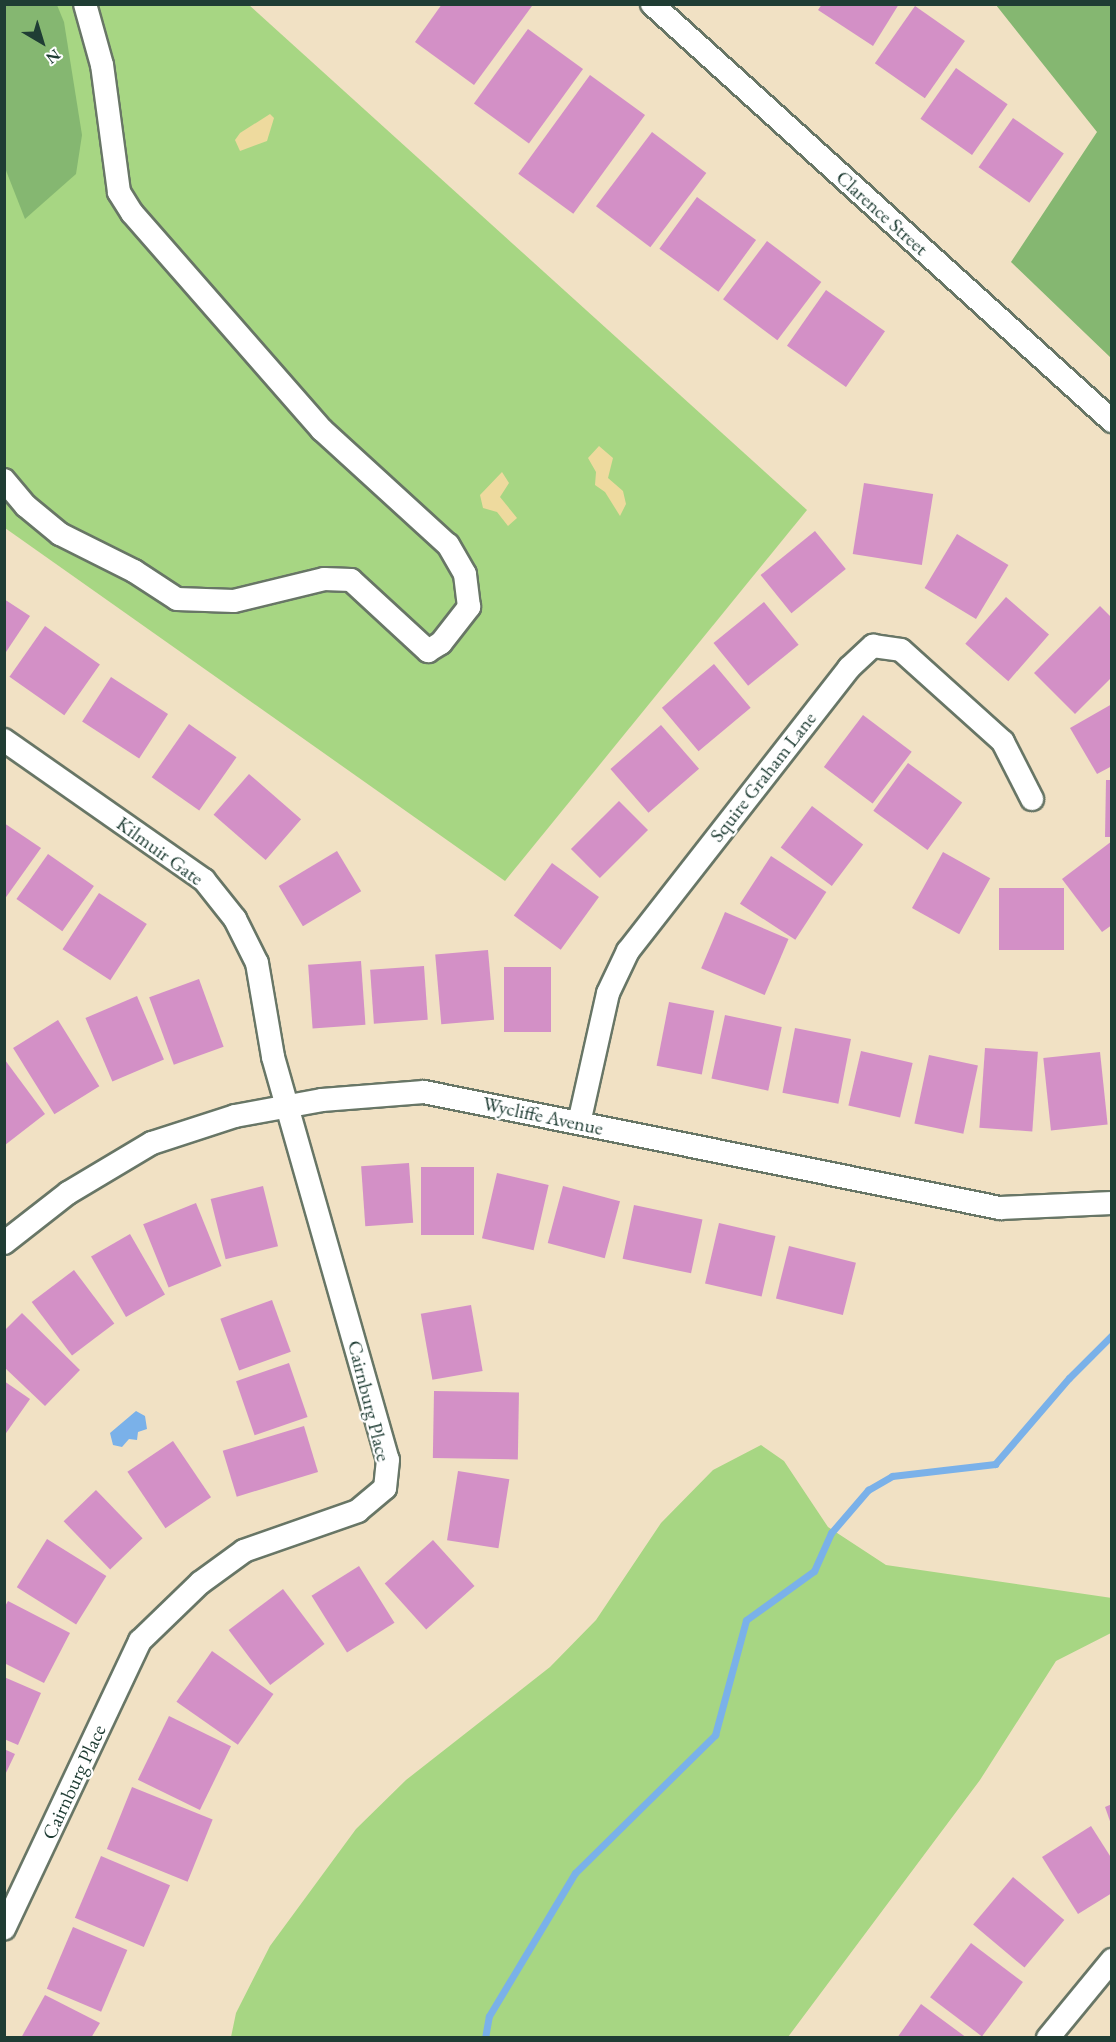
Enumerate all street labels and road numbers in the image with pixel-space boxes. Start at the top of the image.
street label: Clarence Street [831,165,933,261]
street label: Squire Graham Lane [705,707,821,847]
street label: Kilmuir Gate [112,811,208,891]
street label: Wycliffe Avenue [481,1092,605,1140]
street label: Cairnburg Place [342,1338,396,1464]
street label: Cairnburg Place [37,1721,111,1843]

